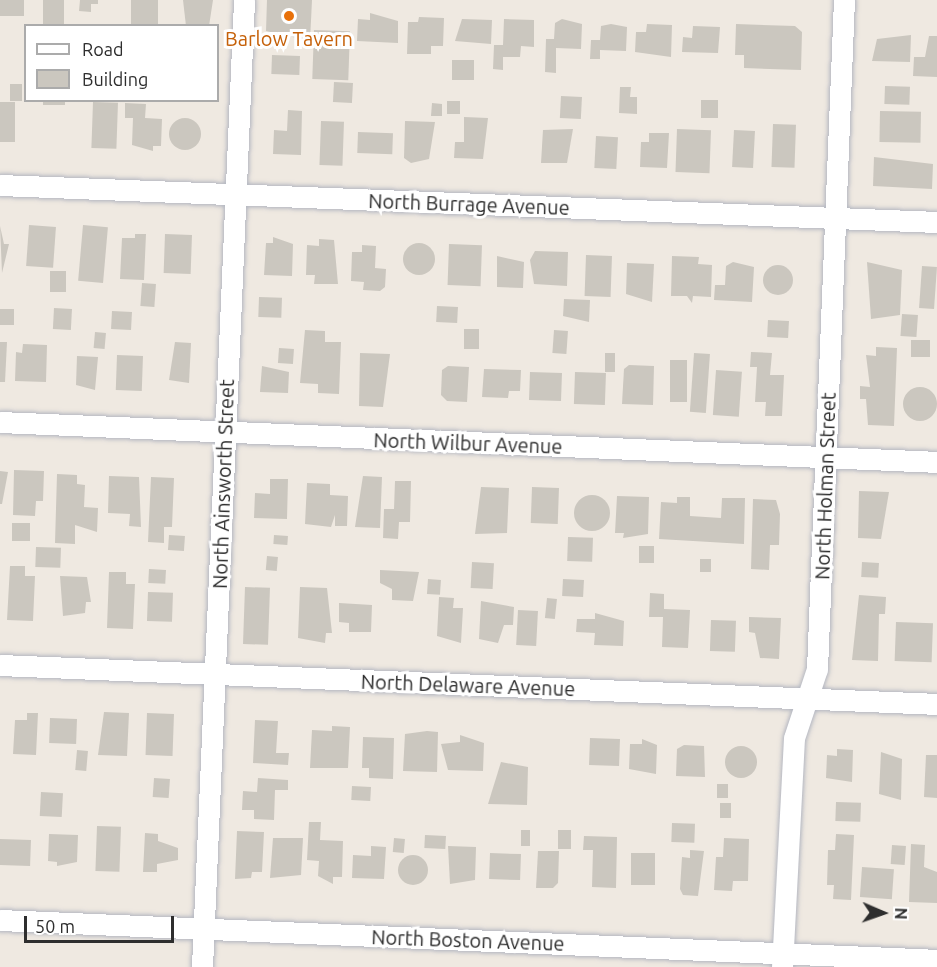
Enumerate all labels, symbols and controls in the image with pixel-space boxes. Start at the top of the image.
marker: Barlow Tavern [282,9,296,23]
legend [24,24,219,102]
place label: Barlow Tavern [225,26,353,50]
text: Road [82,39,124,59]
text: Building [82,69,148,89]
street label: North Burrage Avenue [368,188,570,220]
street label: North Ainsworth Street [207,379,239,589]
street label: North Holman Street [810,392,840,580]
street label: North Wilbur Avenue [373,428,563,458]
street label: North Delaware Avenue [360,669,576,701]
north arrow [853,883,913,943]
scale bar [27,904,177,942]
text: N [892,907,910,920]
text: 50 m [35,916,75,936]
street label: North Boston Avenue [371,925,565,955]

